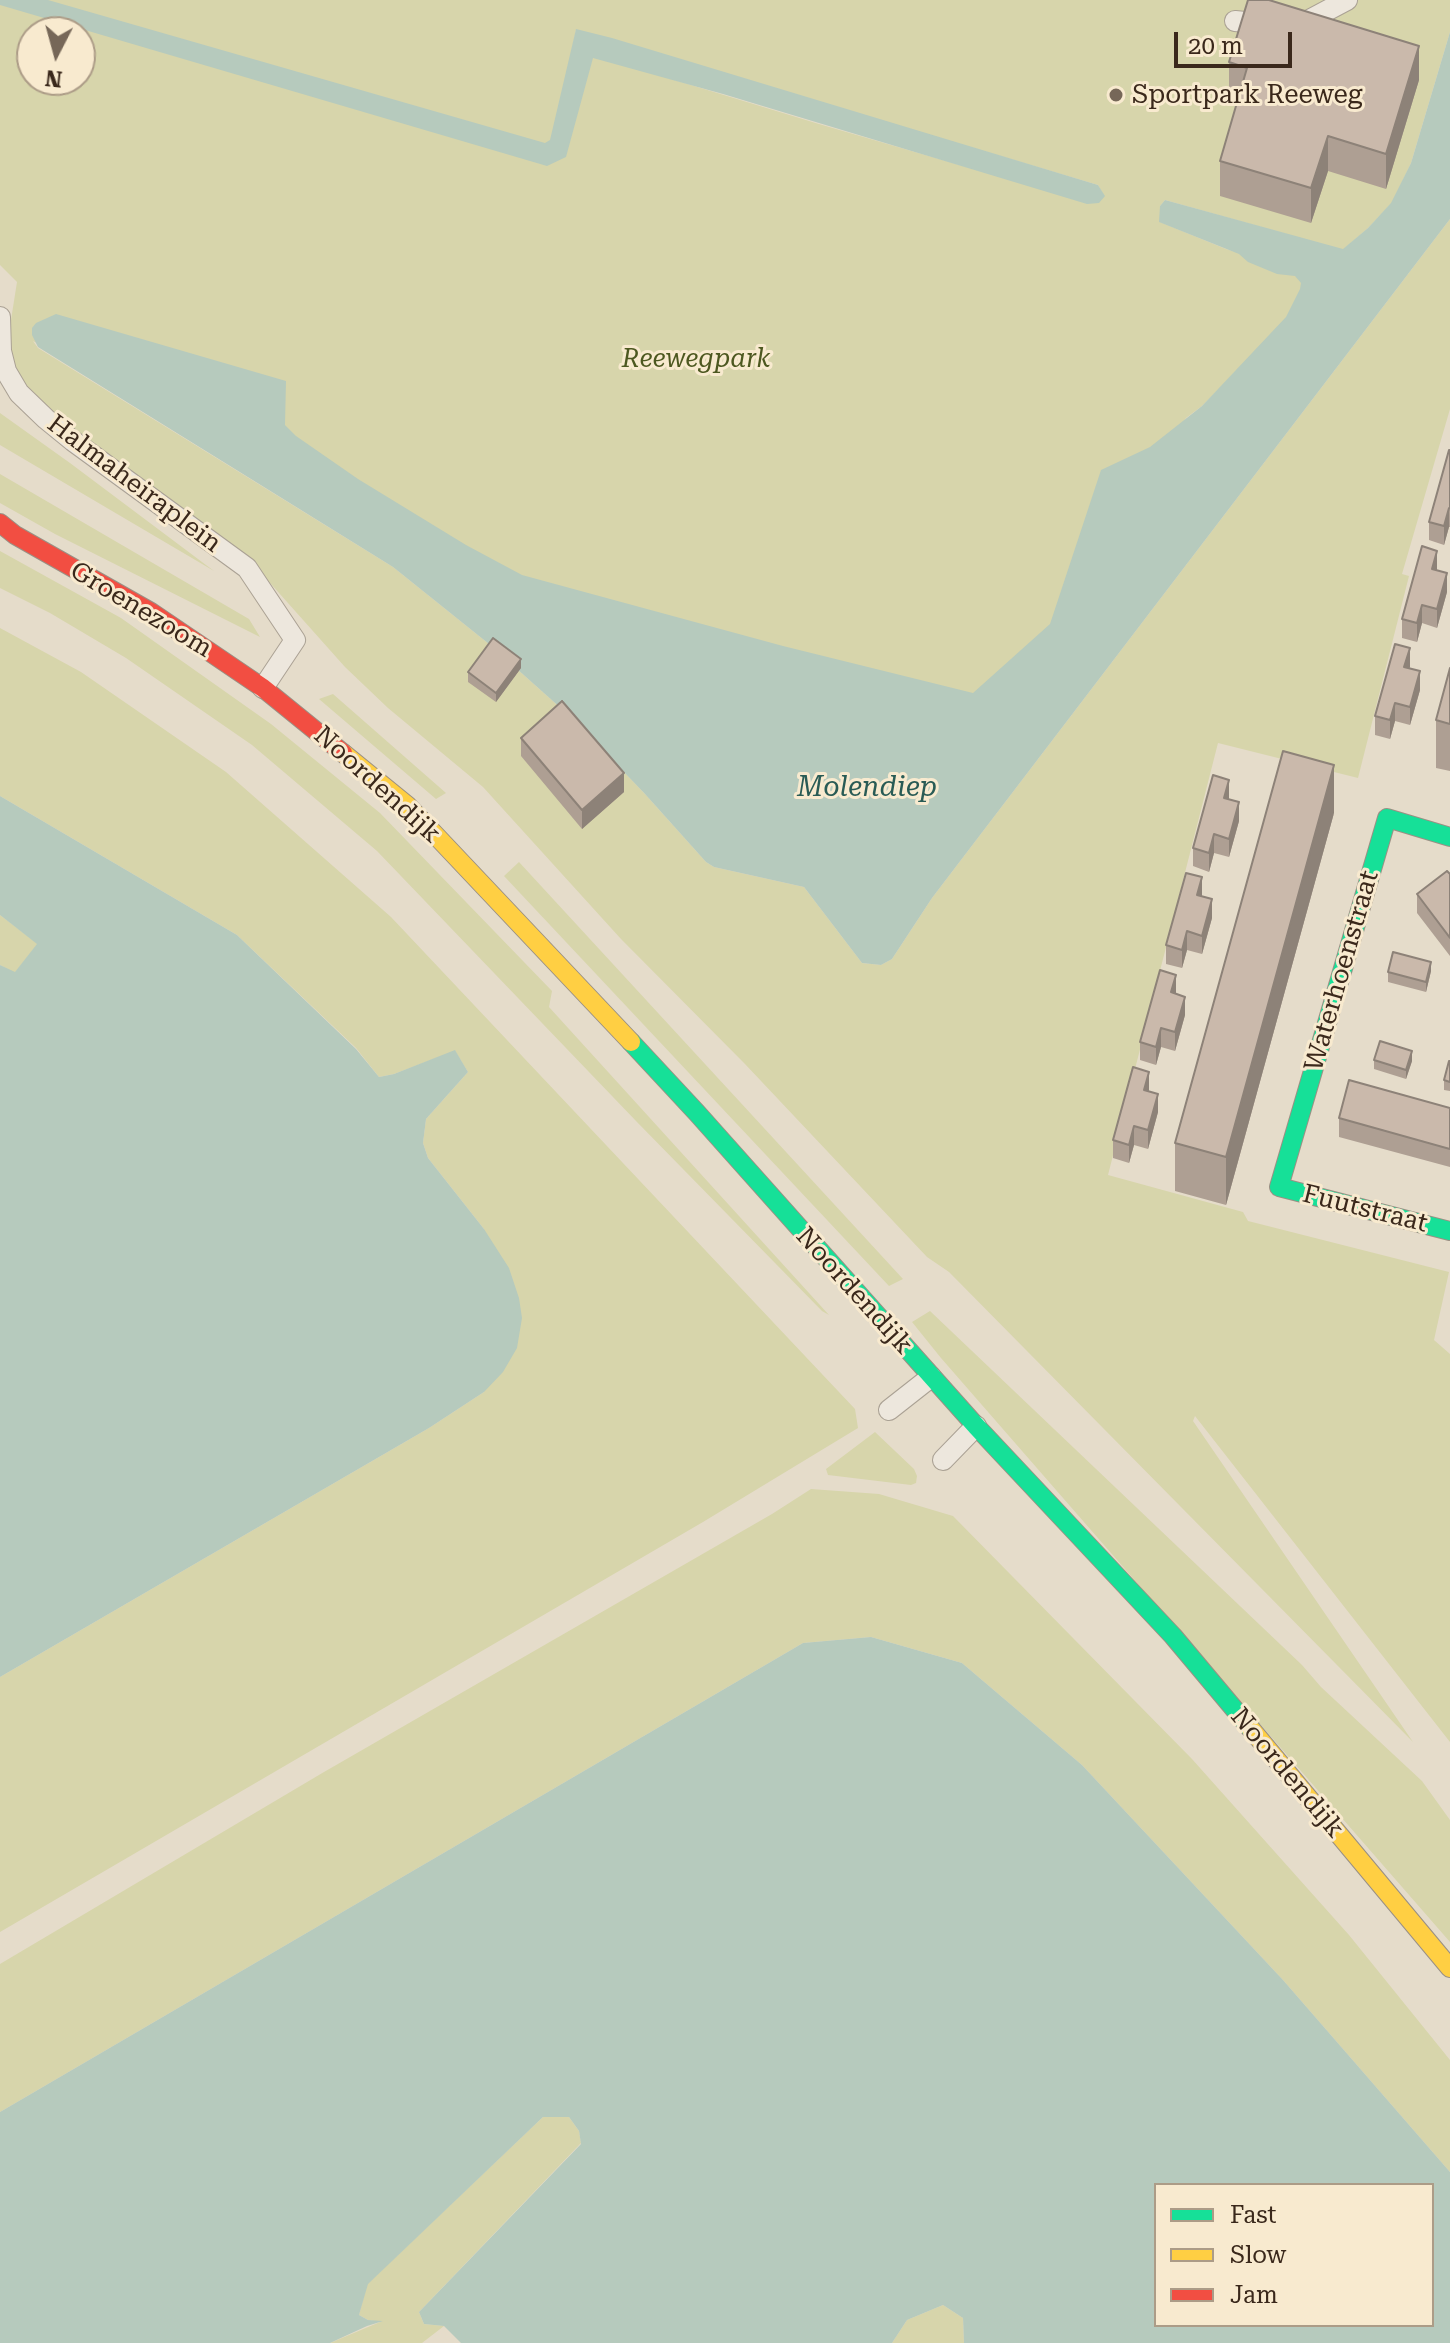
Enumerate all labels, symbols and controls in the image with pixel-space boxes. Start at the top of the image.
north arrow [16,16,96,96]
scale bar [1178,16,1296,66]
text: 20 m [1188,32,1243,60]
text: N [44,65,63,92]
place label: Sportpark Reeweg [1132,79,1363,111]
marker: Sportpark Reeweg [1107,86,1125,104]
park label: Reewegpark [622,343,770,375]
street label: Halmaheiraplein [41,408,227,560]
street label: Groenezoom [64,555,218,665]
street label: Noordendijk [307,720,447,850]
water label: Molendiep [797,771,937,805]
street label: Waterhoenstraat [1298,867,1386,1075]
street label: Fuutstraat [1299,1178,1431,1240]
street label: Noordendijk [789,1221,919,1361]
street label: Noordendijk [1224,1702,1350,1844]
legend [1154,2183,1434,2327]
text: Fast [1230,2201,1277,2229]
text: Slow [1230,2241,1286,2269]
text: Jam [1230,2281,1278,2309]

